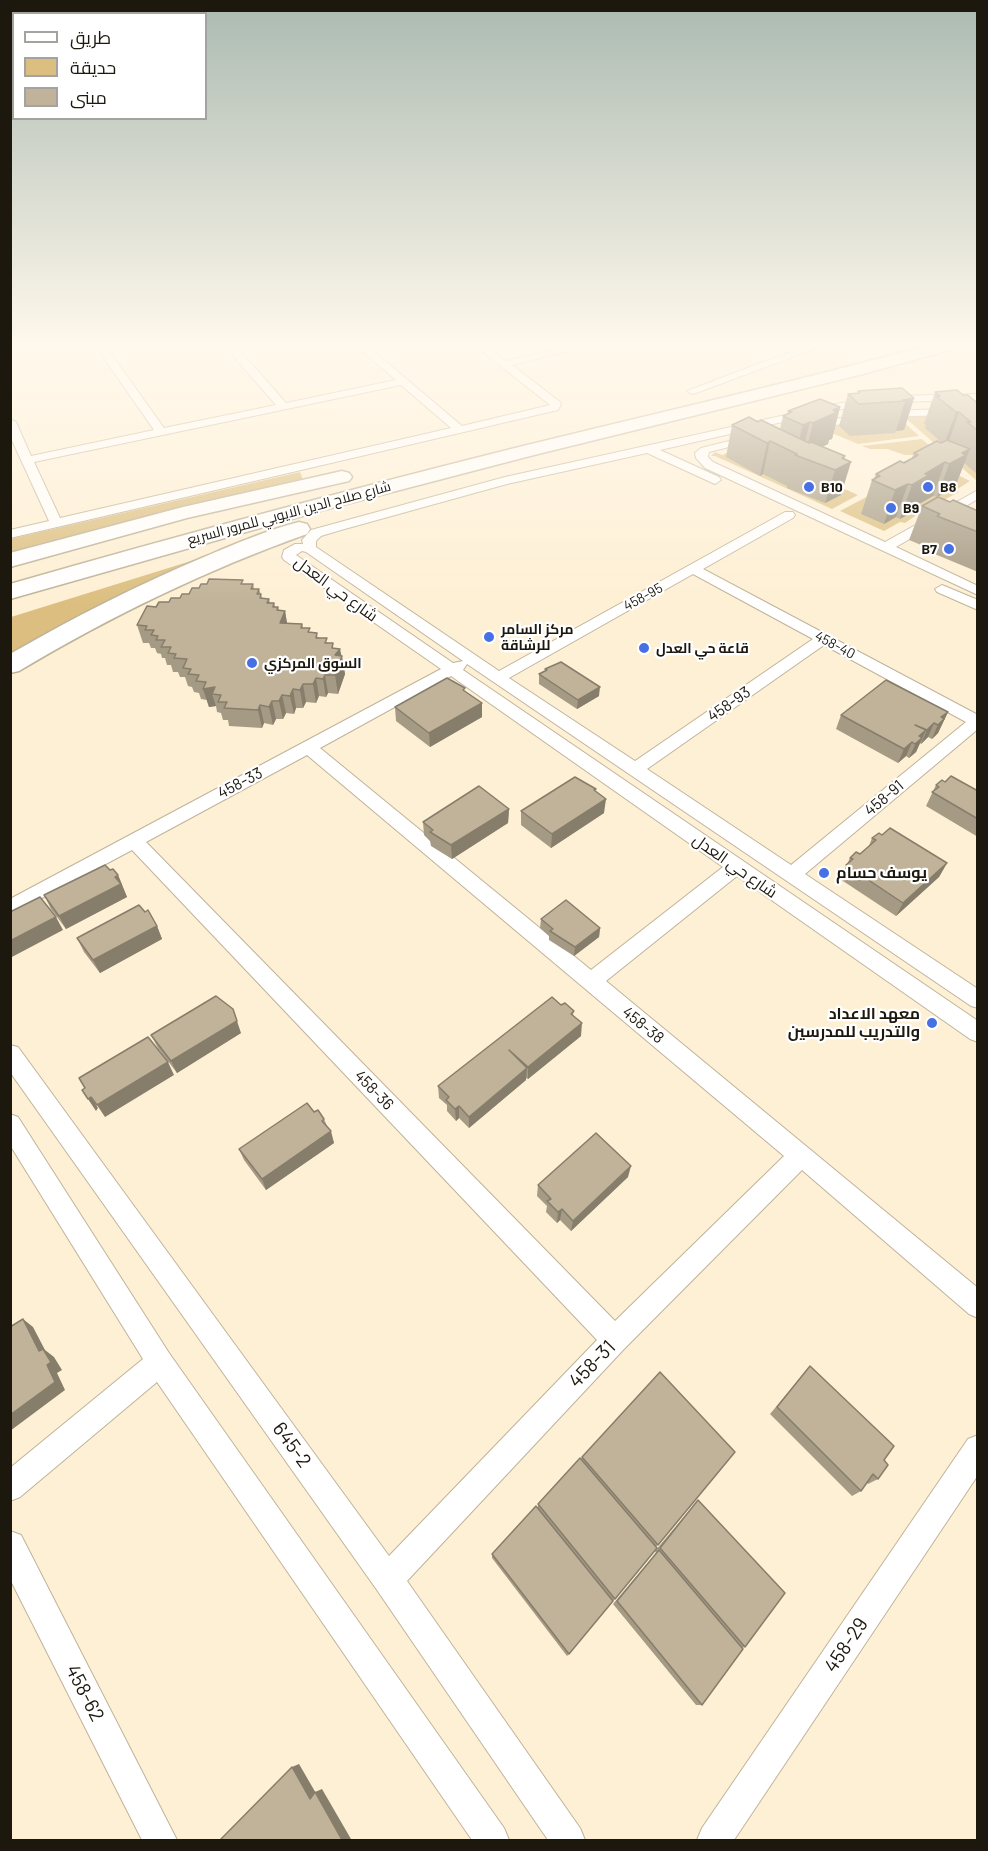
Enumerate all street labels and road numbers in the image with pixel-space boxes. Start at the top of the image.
street label: شارع صلاح الدين الايوبي للمرور السريع [185,478,393,548]
street label: شارع حي العدل [291,552,381,626]
street label: 458-95 [620,579,666,615]
street label: 458-40 [812,627,858,663]
street label: 458-93 [704,682,754,726]
street label: 458-33 [214,763,266,803]
street label: 458-91 [860,776,908,820]
street label: شارع حي العدل [689,830,781,902]
street label: 458-38 [618,1002,668,1048]
street label: 458-36 [350,1066,398,1114]
street label: 458-31 [564,1335,620,1393]
street label: 645-2 [268,1418,316,1472]
street label: 458-29 [819,1613,873,1677]
street label: 458-62 [61,1661,109,1725]

